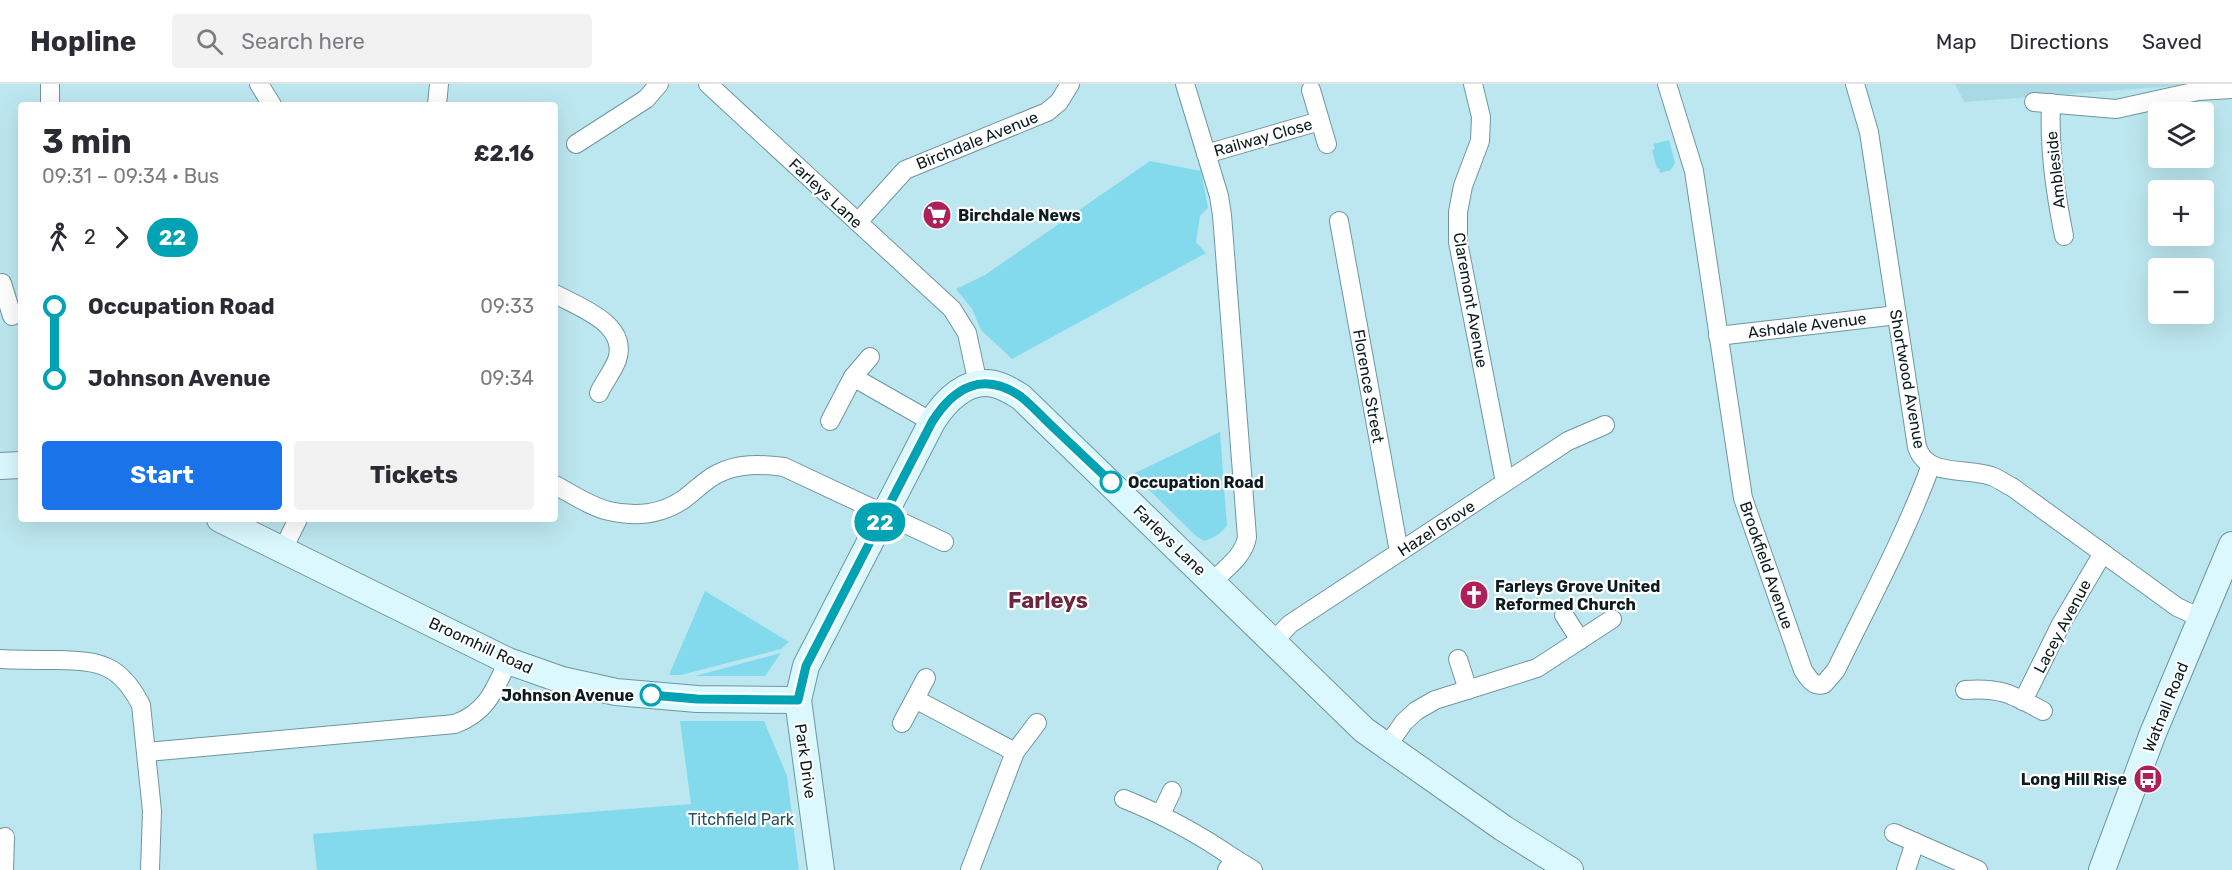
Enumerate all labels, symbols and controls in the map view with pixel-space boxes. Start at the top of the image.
search box [172,14,592,68]
text: Hopline [30,25,136,58]
icon: search [193,25,226,58]
text: Search here [241,28,365,55]
text: Map [1936,29,1977,54]
text: Directions [2010,29,2109,54]
text: Saved [2142,29,2202,54]
map controls [2148,102,2214,324]
button: layers [2148,102,2214,168]
street label: Birchdale Avenue [913,107,1041,174]
street label: Railway Close [1212,114,1315,161]
text: 3 min [42,122,132,161]
street label: Ambleside [2042,130,2069,210]
text: £2.16 [474,140,534,167]
street label: Farleys Lane [785,155,866,232]
text: 09:31 – 09:34 · Bus [42,164,219,188]
button: + [2148,180,2214,246]
supermarket icon: Birchdale News [921,199,953,231]
place label: Birchdale News [958,206,1081,225]
icon: walk [42,221,75,254]
icon: forward [105,221,138,254]
text: 2 [84,225,96,249]
text: 22 [159,225,186,250]
street label: Claremont Avenue [1449,231,1492,369]
button: − [2148,258,2214,324]
text: Occupation Road [88,293,275,320]
text: 09:33 [480,294,534,318]
street label: Shortwood Avenue [1886,308,1929,450]
street label: Ashdale Avenue [1747,309,1867,342]
street label: Florence Street [1349,328,1388,444]
text: Johnson Avenue [88,365,271,392]
text: 09:34 [480,366,534,390]
button: Start [42,441,282,510]
button: Tickets [294,441,534,510]
marker: Occupation Road [1100,471,1122,493]
place label: Occupation Road [1128,473,1264,492]
street label: Hazel Grove [1394,496,1479,560]
street label: Brookfield Avenue [1736,499,1797,632]
street label: Farleys Lane [1129,501,1210,580]
line badge: 22 [853,502,907,542]
text: 22 [866,510,894,535]
street label: Lacey Avenue [2030,576,2095,676]
place label: Farleys Grove United Reformed Church [1495,577,1660,614]
church icon: Farleys Grove United Reformed Church [1458,579,1490,611]
district label: Farleys [1008,587,1088,614]
street label: Broomhill Road [426,613,536,678]
street label: Watnall Road [2139,659,2192,755]
marker: Johnson Avenue [640,684,662,706]
place label: Johnson Avenue [501,686,634,705]
street label: Park Drive [791,722,820,800]
bus stop icon: Long Hill Rise [2132,763,2164,795]
place label: Long Hill Rise [2021,770,2127,789]
park label: Titchfield Park [688,810,795,829]

